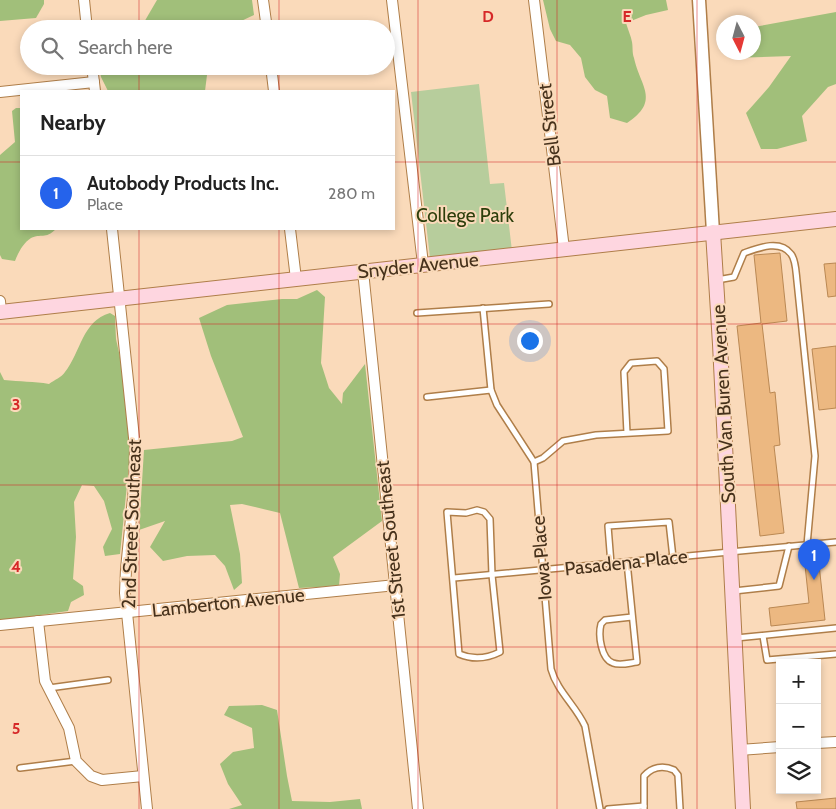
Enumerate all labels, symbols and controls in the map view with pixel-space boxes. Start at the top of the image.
text: D [482,7,494,26]
text: E [622,7,632,26]
north arrow [716,15,761,60]
search box [20,20,395,75]
icon: search [38,34,66,62]
text: Search here [78,36,172,59]
street label: Bell Street [533,82,566,168]
text: Nearby [40,110,106,135]
text: Autobody Products Inc. [87,172,279,195]
text: 1 [53,184,59,203]
text: 280 m [328,184,375,203]
text: Place [87,195,123,214]
park label: College Park [416,204,515,227]
street label: Snyder Avenue [356,248,480,283]
street label: South Van Buren Avenue [707,304,740,504]
your location [517,328,543,354]
text: 3 [12,395,20,414]
street label: 2nd Street Southeast [117,438,146,609]
street label: 1st Street Southeast [371,459,410,620]
street label: Iowa Place [526,515,557,601]
pin: 1 [798,539,830,580]
street label: Pasadena Place [563,545,689,580]
text: 4 [11,557,21,576]
street label: Lamberton Avenue [151,583,306,622]
map controls [776,659,821,794]
button: + [776,659,821,704]
button: − [776,704,821,749]
text: 5 [12,719,20,738]
button: layers [776,749,821,794]

